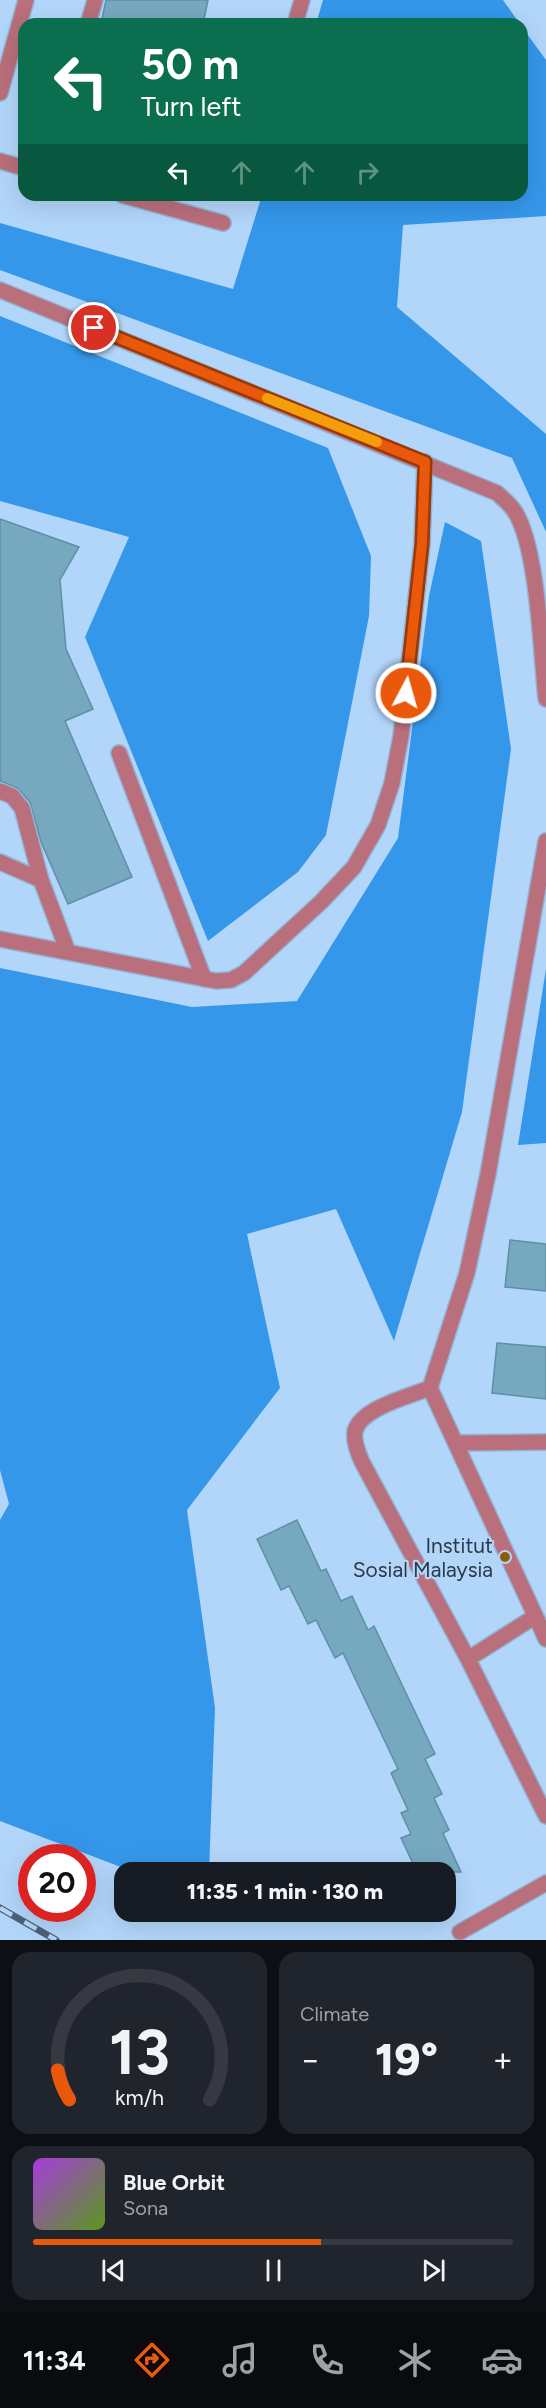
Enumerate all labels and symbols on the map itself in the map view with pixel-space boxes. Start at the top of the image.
pin [68,302,119,353]
position arrow [374,661,438,725]
place label: Institut Sosial Malaysia [353,1533,493,1582]
marker: Institut Sosial Malaysia [498,1550,512,1564]
speed limit sign: 20 [18,1844,96,1922]

